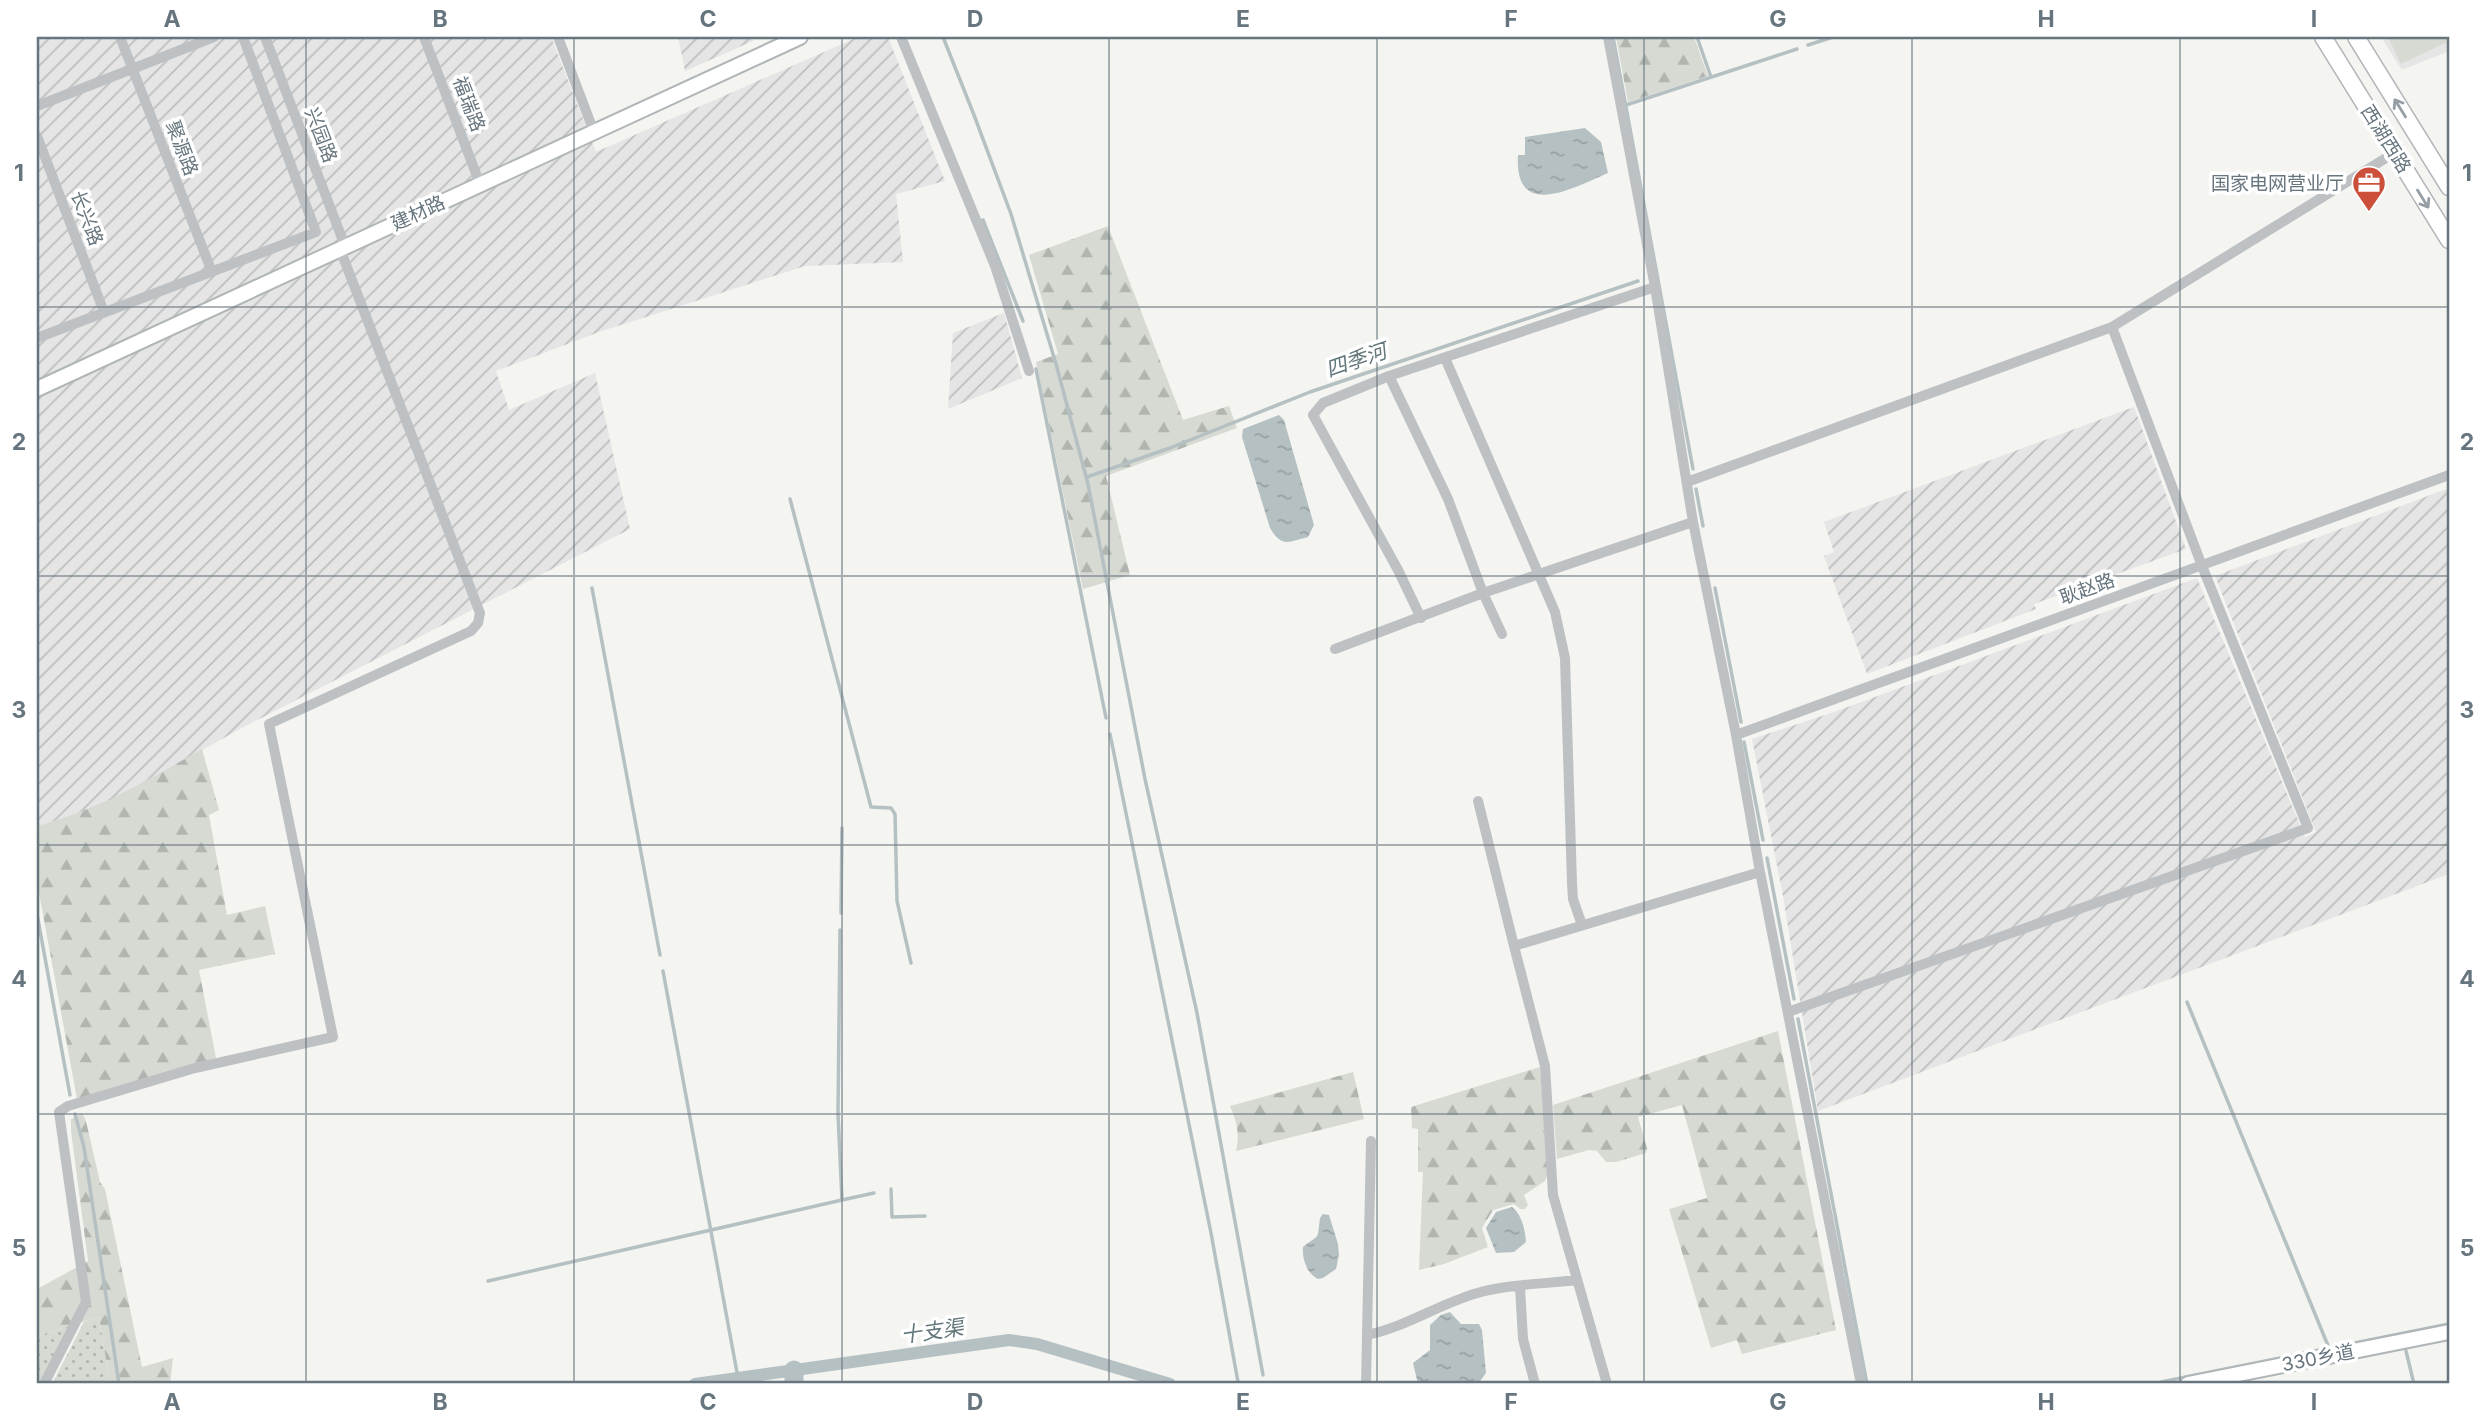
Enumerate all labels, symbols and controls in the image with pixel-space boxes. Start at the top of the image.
text: A [163,5,181,33]
text: B [432,5,448,33]
text: C [699,5,717,33]
text: D [967,5,983,33]
text: E [1236,5,1250,33]
text: F [1504,5,1518,33]
text: G [1769,5,1787,33]
text: H [2037,5,2055,33]
text: I [2311,5,2317,33]
street label: 福瑞路 [448,73,490,135]
one-way arrow [2393,99,2407,119]
street label: 西湖西路 [2356,101,2416,177]
street label: 兴园路 [300,104,342,166]
street label: 聚源路 [161,117,203,179]
text: 1 [14,159,24,187]
text: 1 [2462,159,2472,187]
office icon: 国家电网营业厅 [2350,164,2388,213]
place label: 国家电网营业厅 [2211,172,2344,195]
street label: 长兴路 [66,187,108,249]
one-way arrow [2416,189,2431,208]
street label: 建材路 [387,191,449,235]
water label: 四季河 [1322,337,1394,382]
text: 2 [12,428,26,456]
text: 2 [2460,428,2474,456]
street label: 耿赵路 [2056,568,2118,610]
text: 3 [12,696,26,724]
text: 3 [2460,696,2474,724]
text: 4 [11,965,27,993]
text: 4 [2459,965,2475,993]
text: 5 [12,1234,26,1262]
text: 5 [2460,1234,2474,1262]
water label: 十支渠 [899,1314,968,1348]
street label: 330乡道 [2280,1340,2356,1376]
text: A [163,1388,181,1416]
text: B [432,1388,448,1416]
text: C [699,1388,717,1416]
text: D [967,1388,983,1416]
text: E [1236,1388,1250,1416]
text: F [1504,1388,1518,1416]
text: G [1769,1388,1787,1416]
text: H [2037,1388,2055,1416]
text: I [2311,1388,2317,1416]

